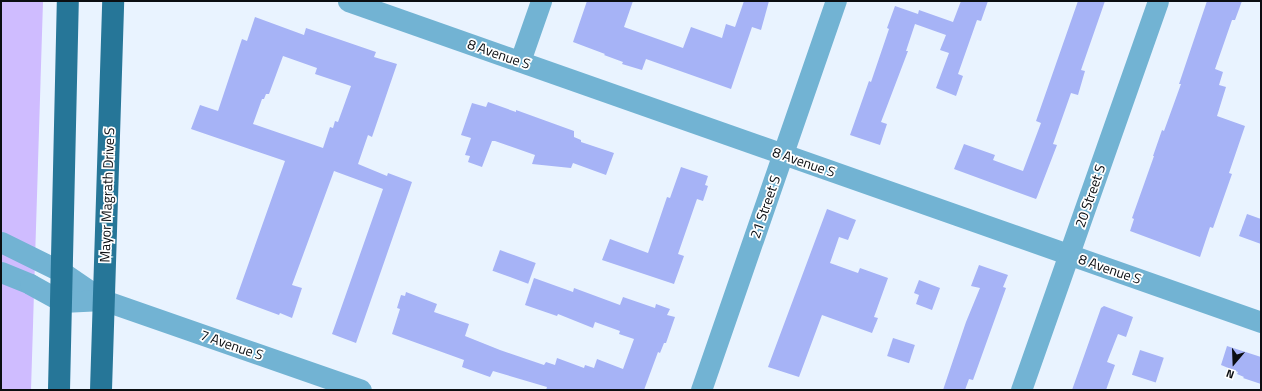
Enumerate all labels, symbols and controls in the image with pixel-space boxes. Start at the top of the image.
street label: 8 Avenue S [465,35,533,73]
street label: Mayor Magrath Drive S [96,127,118,263]
street label: 8 Avenue S [770,143,838,181]
street label: 20 Street S [1071,162,1109,230]
street label: 21 Street S [746,173,784,241]
street label: 8 Avenue S [1076,250,1144,288]
street label: 7 Avenue S [198,326,266,364]
north arrow [1214,343,1254,383]
text: N [1224,366,1236,383]

